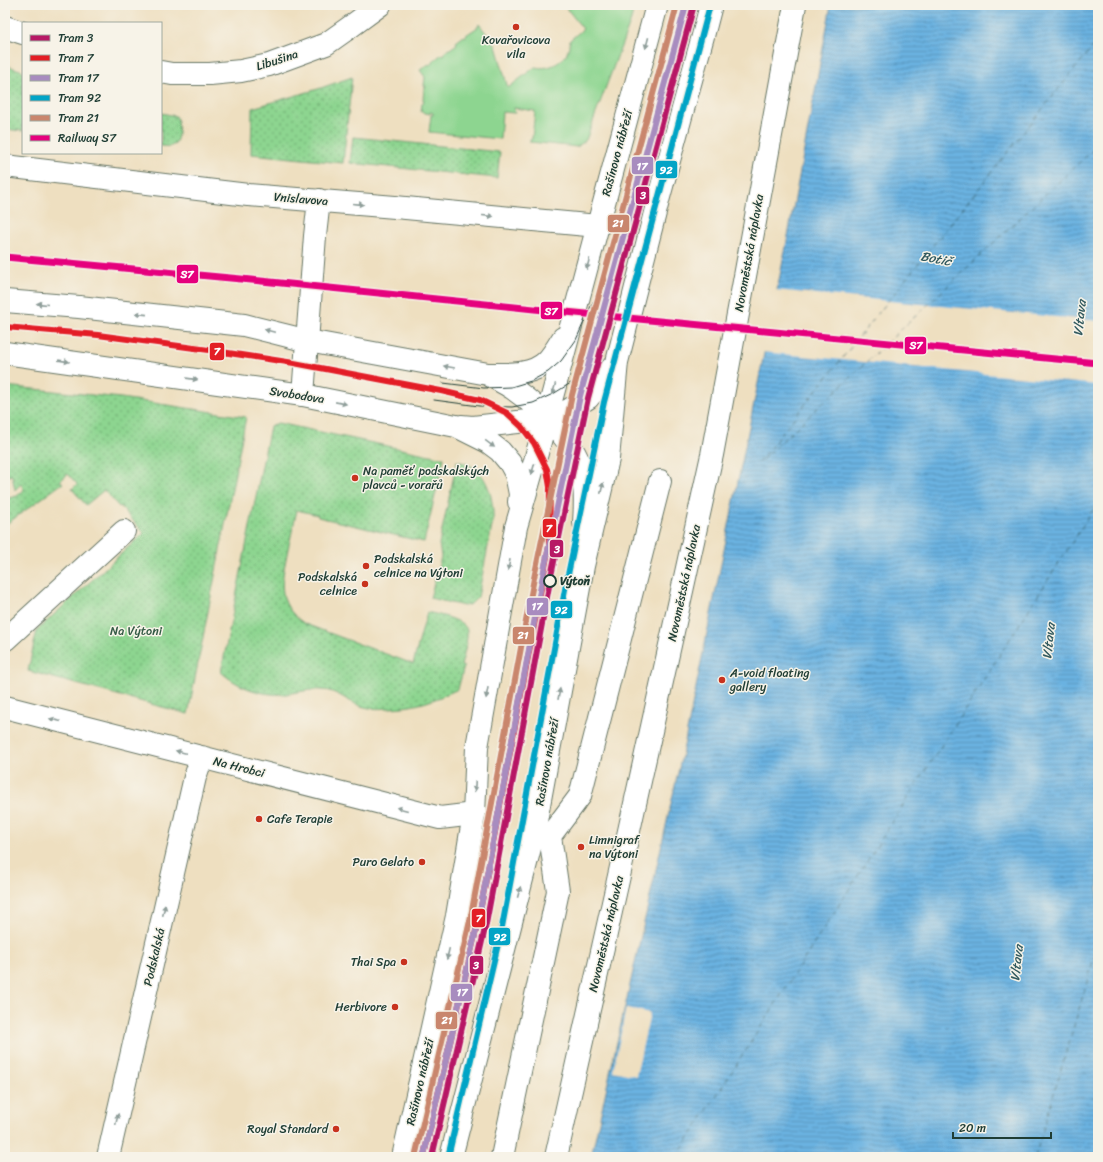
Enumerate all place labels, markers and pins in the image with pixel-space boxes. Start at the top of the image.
marker: Kovařovicova vila [511,22,521,32]
place label: Kovařovicova vila [482,29,550,65]
place label: Na paměť podskalských plavců - vorařů [362,460,489,496]
marker: Na paměť podskalských plavců - vorařů [350,473,360,483]
place label: Podskalská celnice na Výtoni [374,548,464,584]
marker: Podskalská celnice na Výtoni [361,561,371,571]
place label: Podskalská celnice [298,566,357,602]
place label: Výtoň [560,570,591,592]
marker: Výtoň [543,574,557,588]
marker: Podskalská celnice [360,579,370,589]
place label: A-void floating gallery [729,662,810,698]
marker: A-void floating gallery [717,675,727,685]
place label: Cafe Terapie [267,808,333,830]
marker: Cafe Terapie [254,814,264,824]
place label: Limnigraf na Výtoni [589,829,641,865]
marker: Limnigraf na Výtoni [576,842,586,852]
place label: Puro Gelato [353,851,414,873]
marker: Puro Gelato [417,857,427,867]
place label: Thai Spa [351,951,396,973]
marker: Thai Spa [399,957,409,967]
place label: Herbivore [335,996,387,1018]
marker: Herbivore [390,1002,400,1012]
place label: Royal Standard [247,1118,330,1140]
marker: Royal Standard [331,1124,341,1134]

